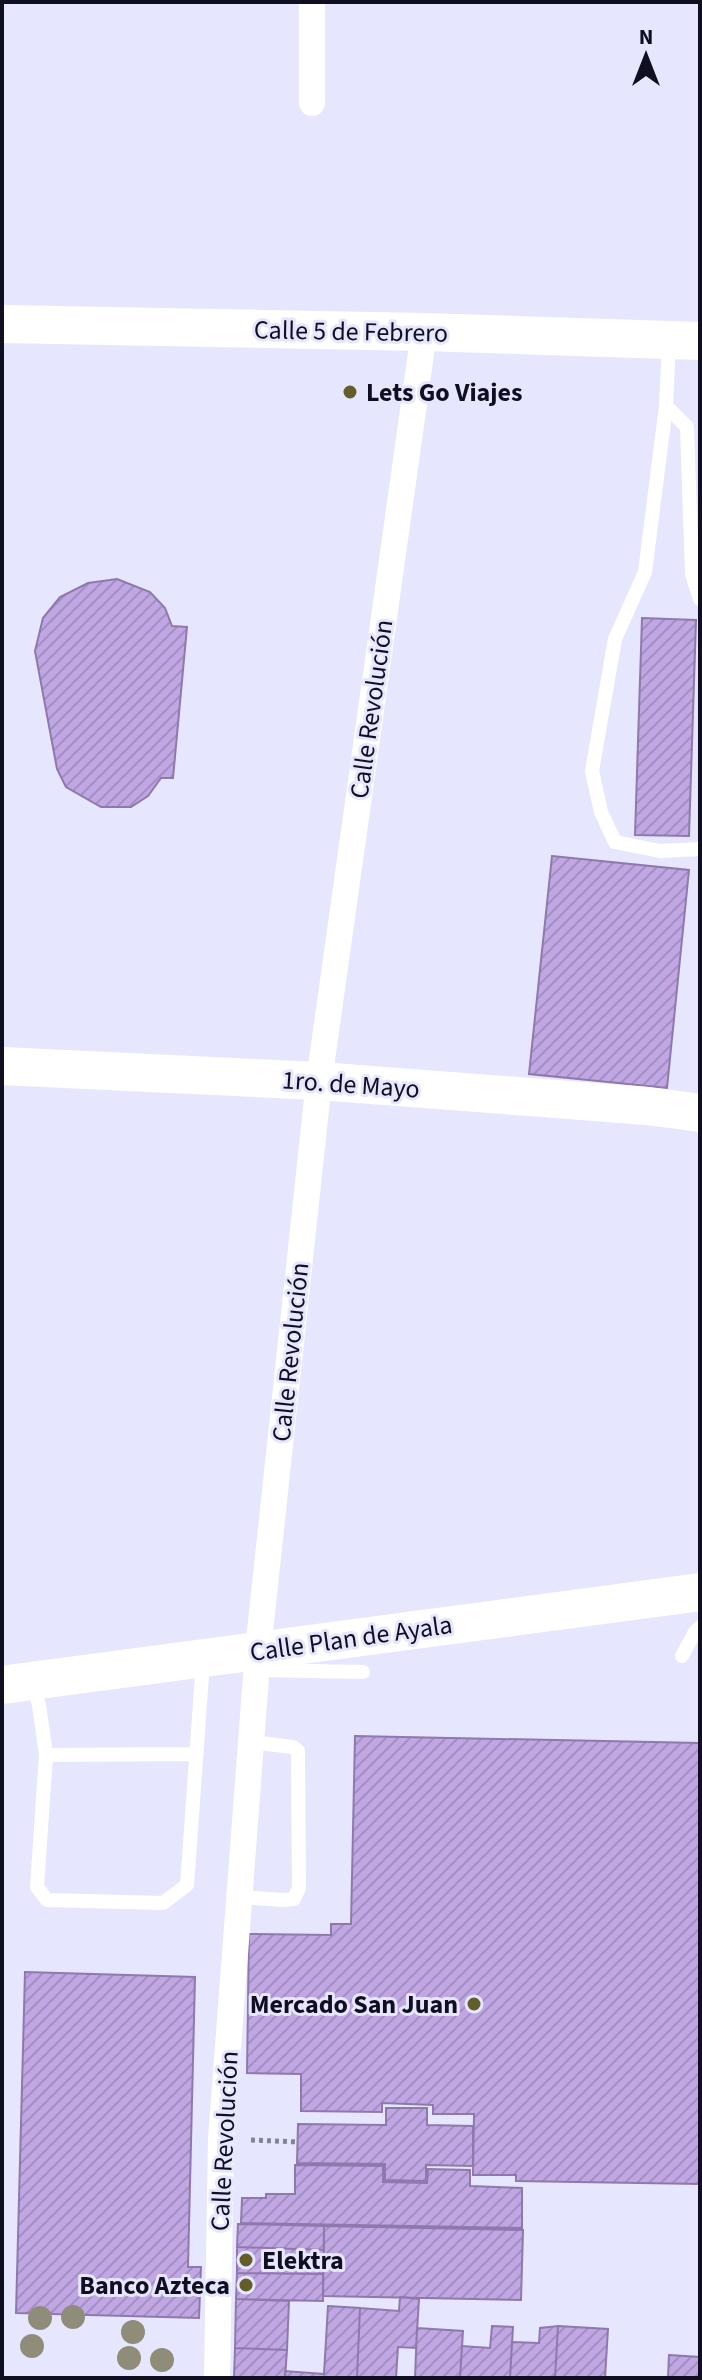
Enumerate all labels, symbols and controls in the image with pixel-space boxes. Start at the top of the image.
north arrow [606,16,686,96]
text: N [639,21,653,53]
street label: Calle 5 de Febrero [254,311,448,352]
place label: Lets Go Viajes [366,374,523,411]
marker: Lets Go Viajes [341,383,359,401]
street label: Calle Revolución [341,617,402,801]
street label: 1ro. de Mayo [281,1061,421,1108]
street label: Calle Revolución [263,1260,318,1444]
street label: Calle Plan de Ayala [247,1606,455,1671]
place label: Mercado San Juan [250,1986,458,2023]
marker: Mercado San Juan [465,1995,483,2013]
street label: Calle Revolución [201,2050,248,2232]
place label: Elektra [262,2242,344,2279]
marker: Elektra [237,2251,255,2269]
place label: Banco Azteca [79,2267,230,2304]
marker: Banco Azteca [237,2276,255,2294]

